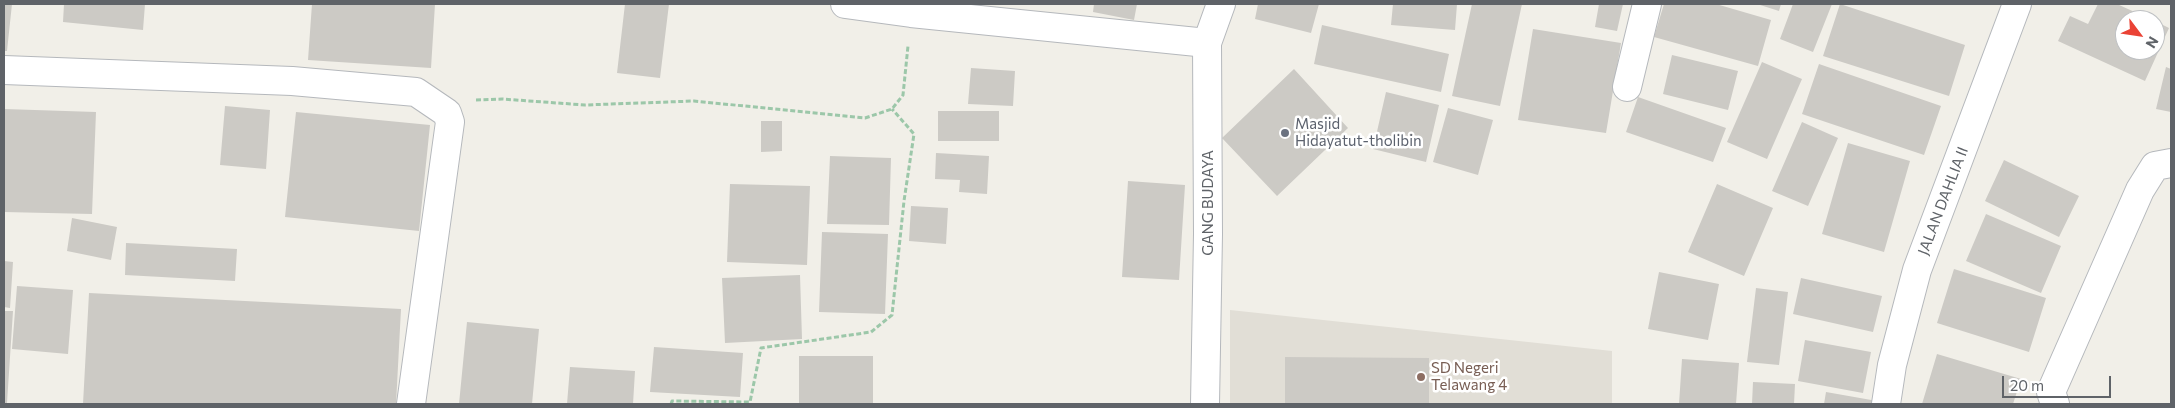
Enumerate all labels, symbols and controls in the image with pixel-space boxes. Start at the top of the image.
north arrow [2115,10,2165,60]
text: N [2142,34,2162,51]
place label: Masjid Hidayatut-tholibin [1295,115,1422,150]
marker: Masjid Hidayatut-tholibin [1279,127,1291,139]
street label: JALAN DAHLIA II [1914,144,1972,258]
street label: GANG BUDAYA [1199,150,1217,256]
place label: SD Negeri Telawang 4 [1431,359,1507,394]
scale bar [2005,366,2114,398]
marker: SD Negeri Telawang 4 [1415,371,1427,383]
text: 20 m [2010,376,2044,394]

